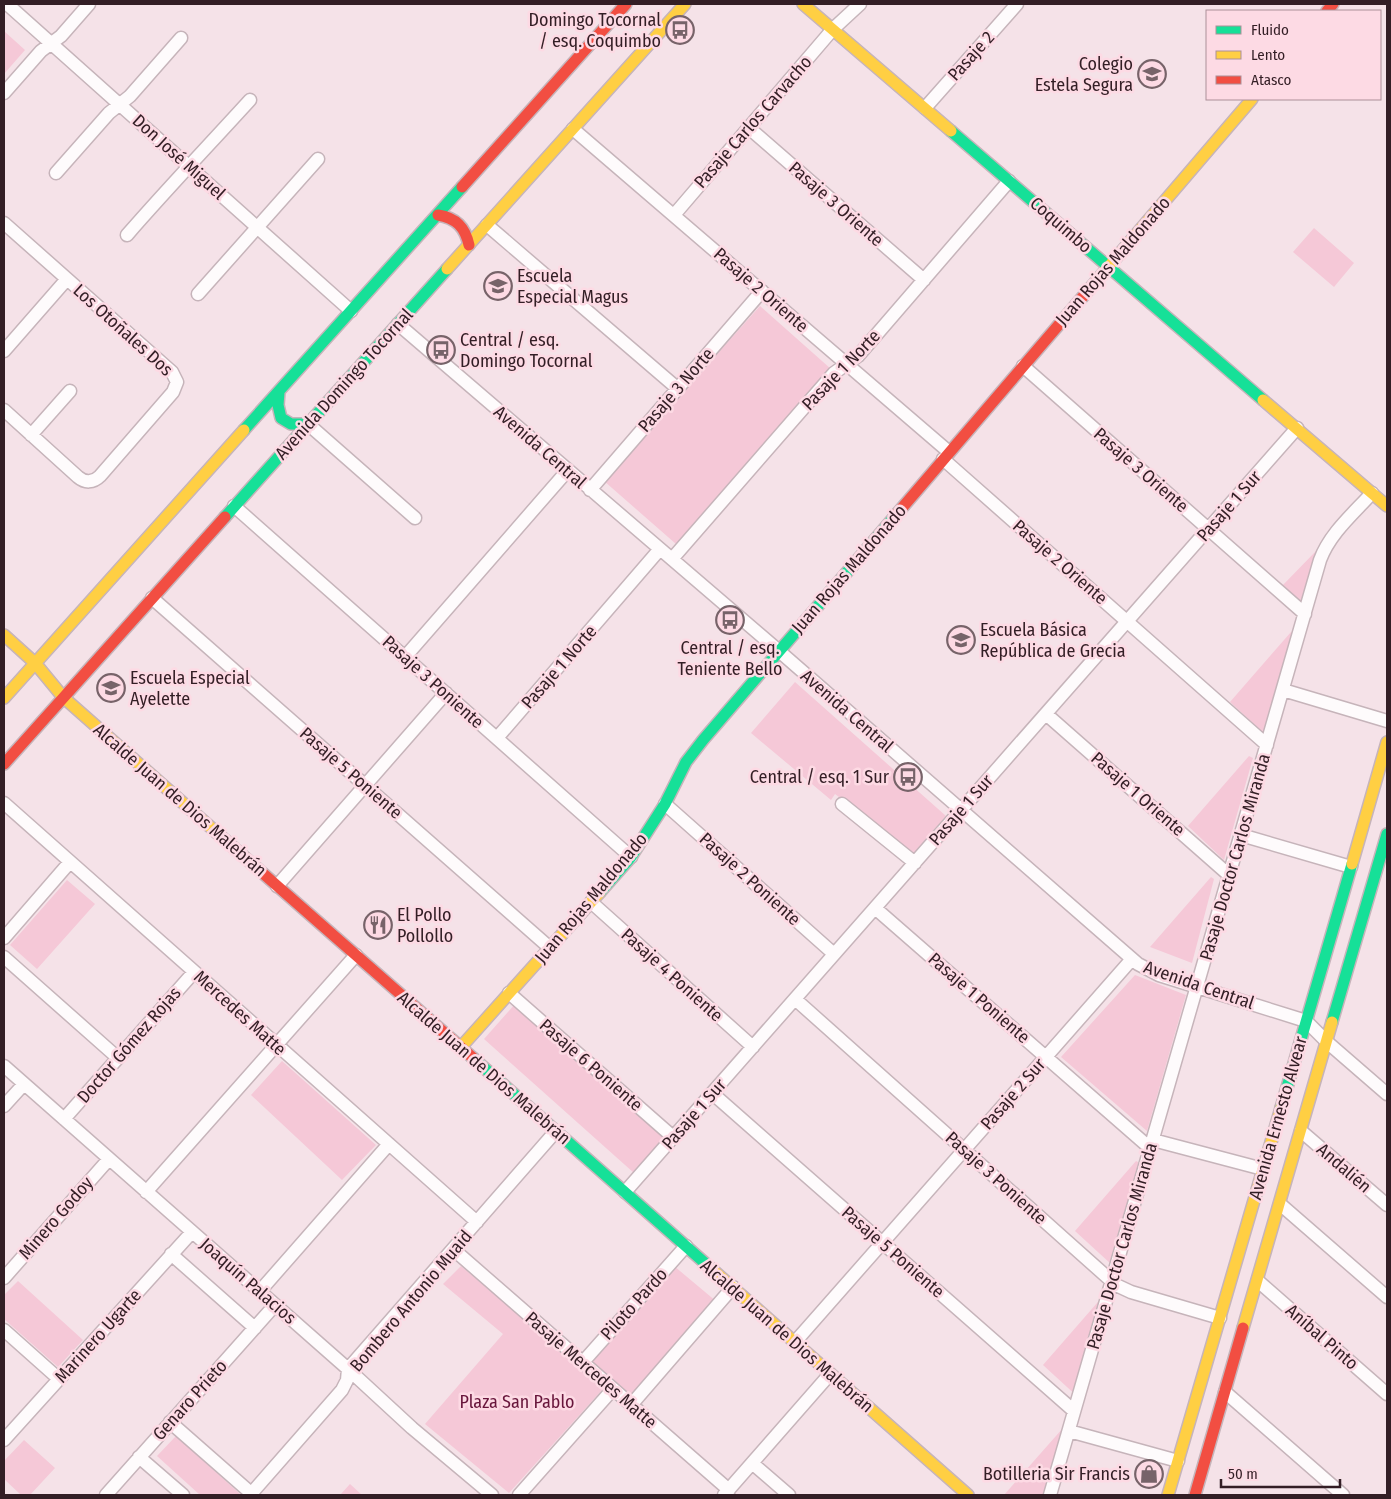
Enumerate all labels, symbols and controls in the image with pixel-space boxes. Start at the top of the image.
place label: Domingo Tocornal / esq. Coquimbo [529,9,661,52]
legend [1206,10,1381,100]
bus stop icon: Domingo Tocornal / esq. Coquimbo [665,15,695,45]
text: Fluido [1251,21,1289,39]
street label: Pasaje 2 [943,27,999,85]
text: Lento [1251,46,1285,64]
street label: Pasaje Carlos Carvacho [689,51,817,193]
place label: Colegio Estela Segura [1035,53,1133,96]
school or university icon: Colegio Estela Segura [1137,59,1167,89]
text: Atasco [1251,71,1291,89]
street label: Don José Miguel [128,110,230,205]
street label: Pasaje 3 Oriente [784,157,888,251]
street label: Coquimbo [1026,192,1096,258]
street label: Juan Rojas Maldonado [1051,192,1175,330]
street label: Pasaje 2 Oriente [709,243,813,337]
place label: Escuela Especial Magus [517,265,628,308]
school or university icon: Escuela Especial Magus [483,271,513,301]
street label: Los Otoñales Dos [69,279,178,381]
street label: Avenida Domingo Tocornal [270,304,418,464]
street label: Pasaje 1 Norte [797,325,885,415]
place label: Central / esq. Domingo Tocornal [460,329,593,372]
bus stop icon: Central / esq. Domingo Tocornal [426,335,456,365]
street label: Pasaje 3 Norte [633,343,719,437]
street label: Avenida Central [489,401,591,493]
street label: Pasaje 3 Oriente [1089,423,1193,517]
street label: Pasaje 1 Sur [1192,465,1266,546]
street label: Juan Rojas Maldonado [787,500,911,638]
street label: Pasaje 2 Oriente [1008,515,1112,609]
bus stop icon: Central / esq. Teniente Bello [715,605,745,635]
place label: Escuela Básica República de Grecia [980,619,1126,662]
street label: Pasaje 1 Norte [517,621,601,713]
school or university icon: Escuela Básica República de Grecia [946,625,976,655]
street label: Pasaje 3 Poniente [378,631,488,733]
place label: Central / esq. Teniente Bello [678,637,783,680]
street label: Avenida Central [796,665,898,757]
place label: Escuela Especial Ayelette [130,667,250,710]
school or university icon: Escuela Especial Ayelette [96,673,126,703]
street label: Alcalde Juan de Dios Malebrán [89,719,271,881]
street label: Pasaje 5 Poniente [295,722,407,824]
street label: Pasaje 1 Oriente [1087,747,1190,841]
street label: Pasaje Doctor Carlos Miranda [1195,751,1275,963]
bus stop icon: Central / esq. 1 Sur [893,762,923,792]
place label: Central / esq. 1 Sur [750,766,890,788]
street label: Pasaje 1 Sur [924,769,998,850]
street label: Juan Rojas Maldonado [530,828,652,968]
street label: Pasaje 2 Poniente [695,828,805,930]
place label: El Pollo Pollollo [397,904,453,947]
restaurant icon: El Pollo Pollollo [363,910,393,940]
street label: Pasaje 4 Poniente [617,924,727,1026]
street label: Pasaje 1 Poniente [924,948,1034,1048]
street label: Avenida Central [1141,956,1257,1014]
street label: Mercedes Matte [189,966,291,1060]
street label: Doctor Gómez Rojas [73,982,186,1108]
street label: Alcalde Juan de Dios Malebrán [393,987,575,1149]
street label: Pasaje 6 Poniente [535,1014,647,1116]
street label: Avenida Ernesto Alvear [1244,1033,1312,1202]
street label: Pasaje 2 Sur [976,1053,1051,1134]
street label: Pasaje 1 Sur [657,1073,731,1154]
street label: Pasaje 3 Poniente [941,1127,1051,1229]
street label: Andalién [1312,1138,1376,1198]
street label: Pasaje Doctor Carlos Miranda [1082,1140,1162,1352]
street label: Minero Godoy [14,1172,98,1264]
street label: Pasaje 5 Poniente [837,1201,949,1303]
street label: Bombero Antonio Muaid [345,1226,477,1376]
street label: Joaquín Palacios [195,1233,301,1329]
street label: Alcalde Juan de Dios Malebrán [696,1255,878,1417]
street label: Piloto Pardo [596,1263,672,1345]
street label: Marinero Ugarte [50,1284,146,1387]
street label: Aníbal Pinto [1281,1299,1363,1375]
street label: Pasaje Mercedes Matte [521,1307,661,1433]
street label: Genaro Prieto [148,1355,232,1445]
park label: Plaza San Pablo [459,1391,575,1413]
scale bar [1221,1456,1340,1488]
shop icon: Botilleria Sir Francis [1134,1459,1164,1489]
place label: Botilleria Sir Francis [983,1463,1130,1485]
text: 50 m [1228,1465,1258,1483]

